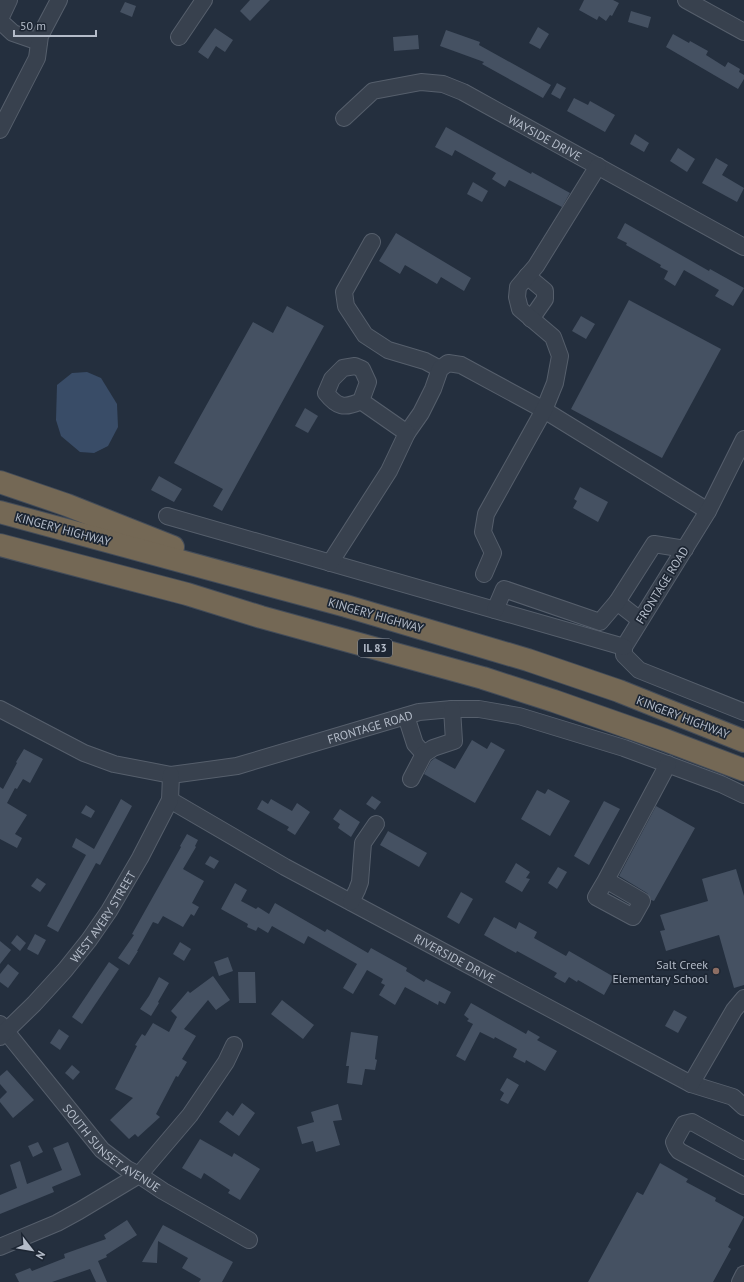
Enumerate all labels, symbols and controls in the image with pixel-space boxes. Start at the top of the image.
scale bar [14,12,96,38]
text: 50 m [20,18,46,33]
street label: WAYSIDE DRIVE [506,111,585,164]
street label: KINGERY HIGHWAY [14,509,113,549]
street label: FRONTAGE ROAD [632,544,692,626]
street label: KINGERY HIGHWAY [327,594,426,636]
road number: IL 83 [358,639,392,657]
street label: KINGERY HIGHWAY [634,692,732,742]
street label: FRONTAGE ROAD [325,707,414,746]
street label: WEST AVERY STREET [67,868,139,965]
street label: RIVERSIDE DRIVE [412,930,498,986]
place label: Salt Creek Elementary School [612,957,708,986]
marker: Salt Creek Elementary School [711,966,721,976]
street label: SOUTH SUNSET AVENUE [60,1101,163,1195]
north arrow [12,1230,52,1270]
text: N [33,1248,48,1262]

